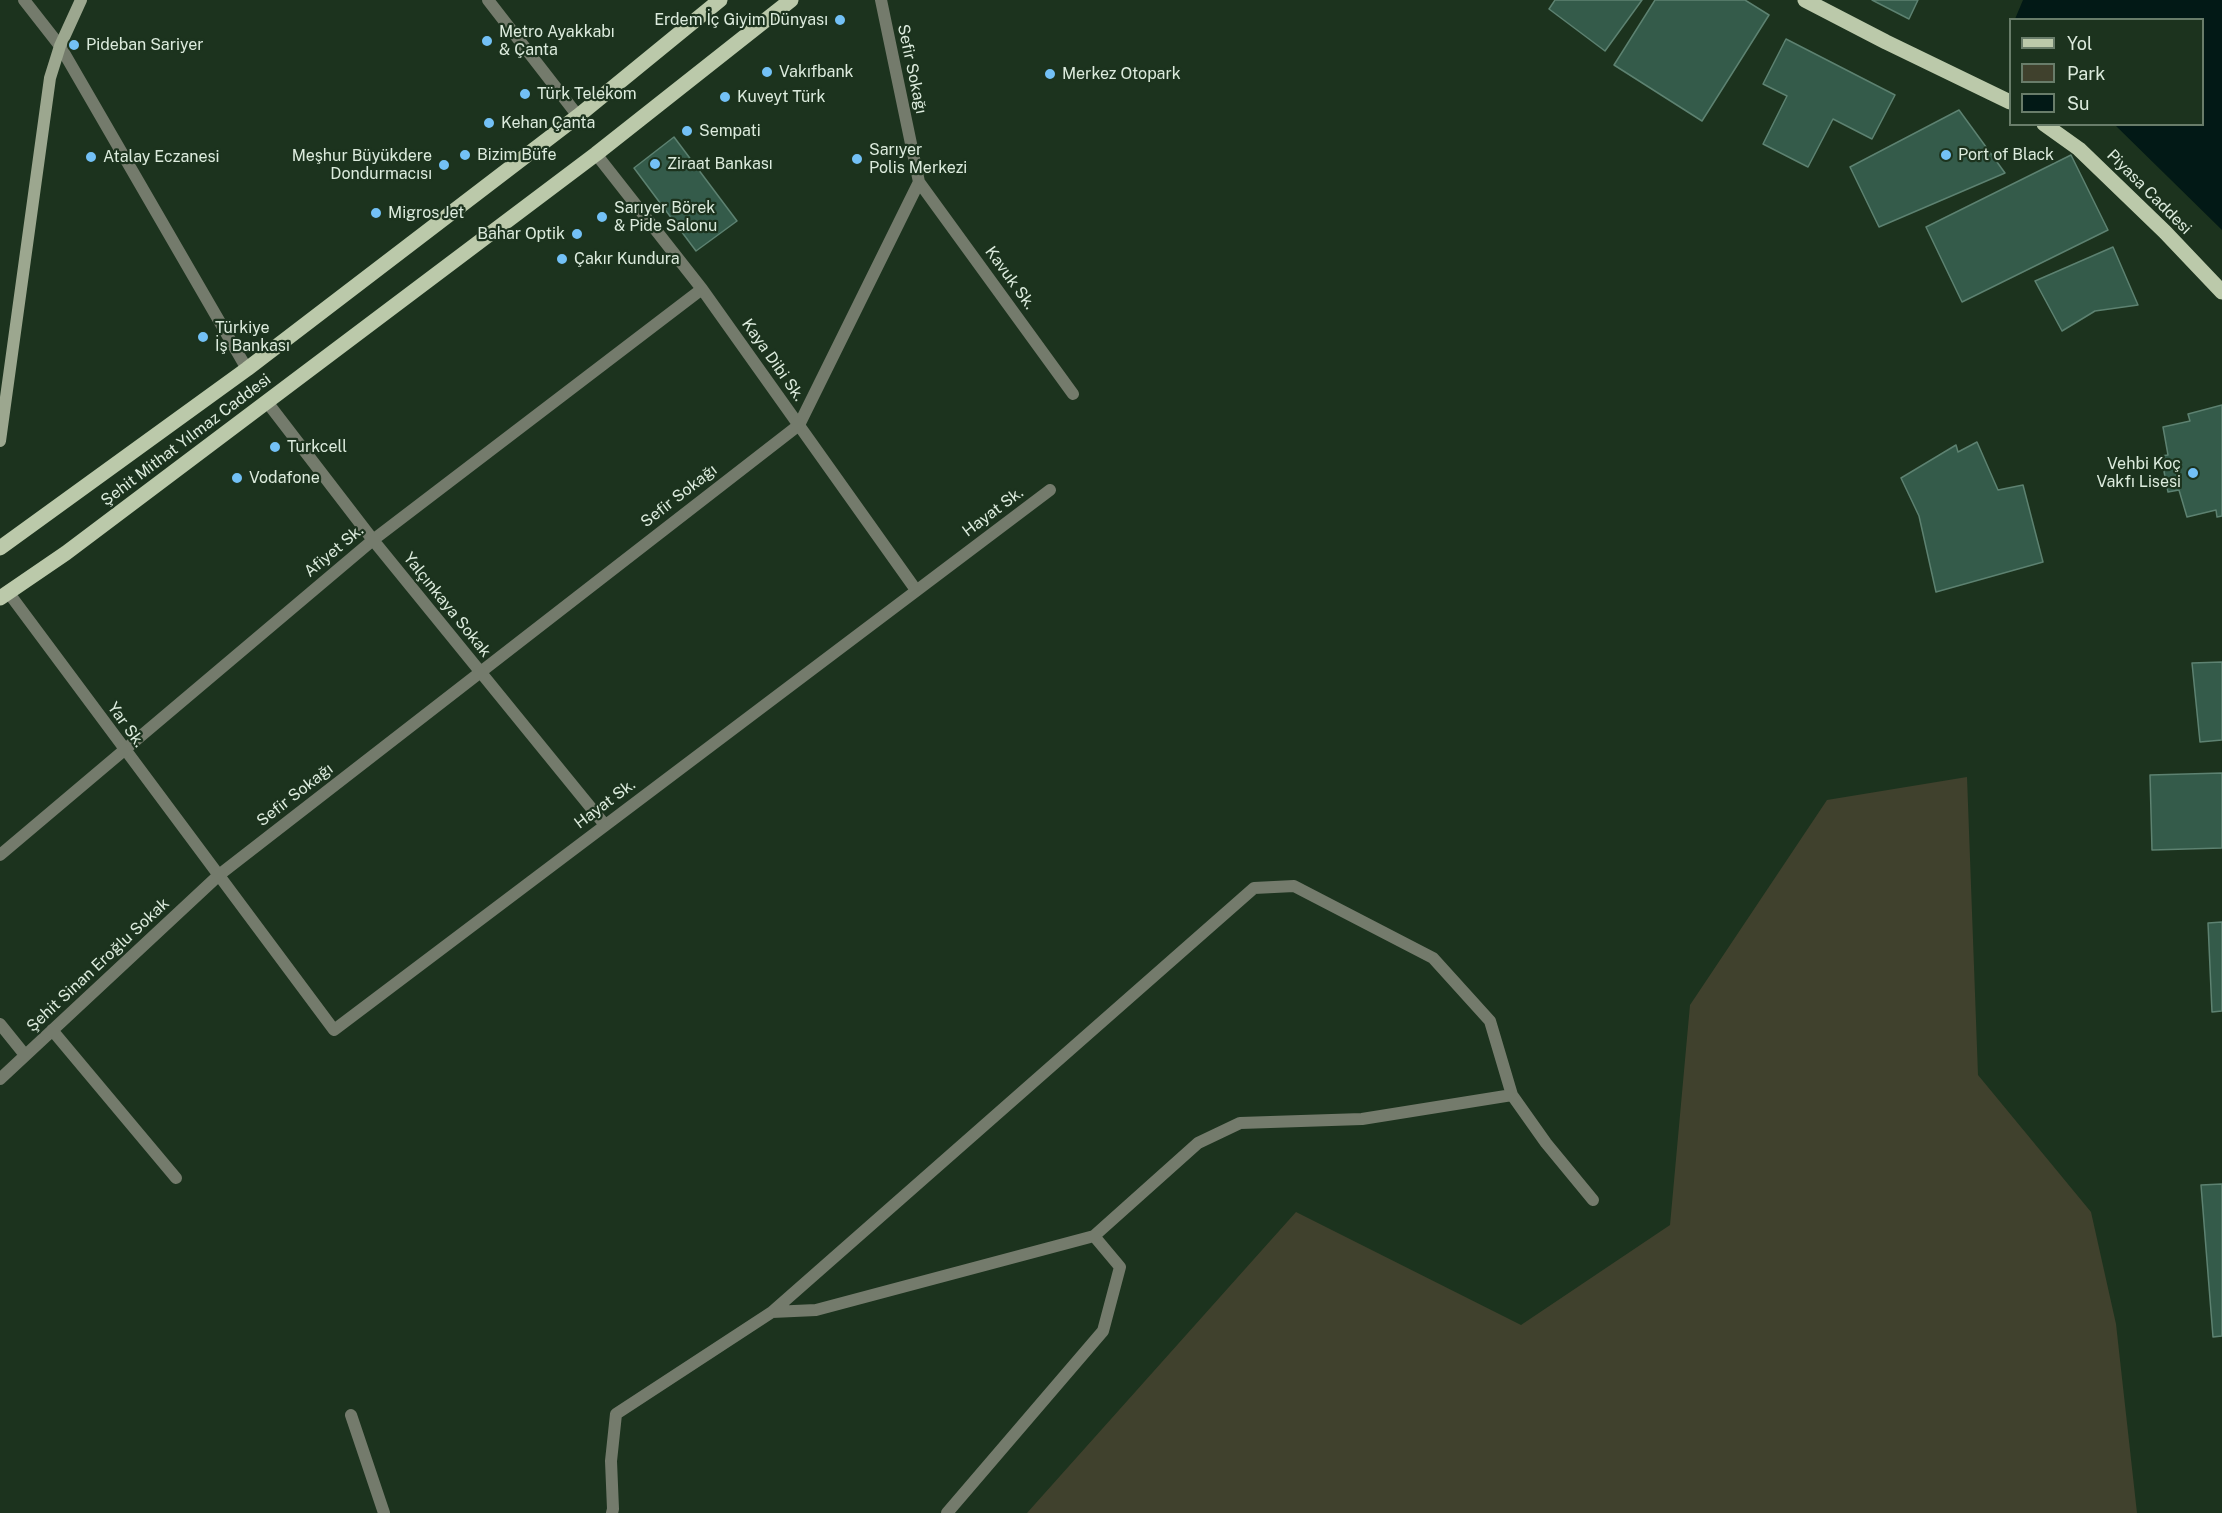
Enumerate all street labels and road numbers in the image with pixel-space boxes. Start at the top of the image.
street label: Sefir Sokağı [893,22,931,116]
street label: Piyasa Caddesi [2103,146,2195,238]
street label: Kavuk Sk. [981,243,1039,313]
street label: Kaya Dibi Sk. [738,315,808,405]
street label: Şehit Mithat Yılmaz Caddesi [97,370,275,510]
street label: Sefir Sokağı [637,460,721,532]
street label: Hayat Sk. [959,483,1027,541]
street label: Afiyet Sk. [301,521,367,581]
street label: Yalçınkaya Sokak [399,549,495,661]
street label: Yar Sk. [103,699,149,751]
street label: Sefir Sokağı [253,759,337,831]
street label: Hayat Sk. [571,775,639,833]
street label: Şehit Sinan Eroğlu Sokak [23,894,173,1036]

